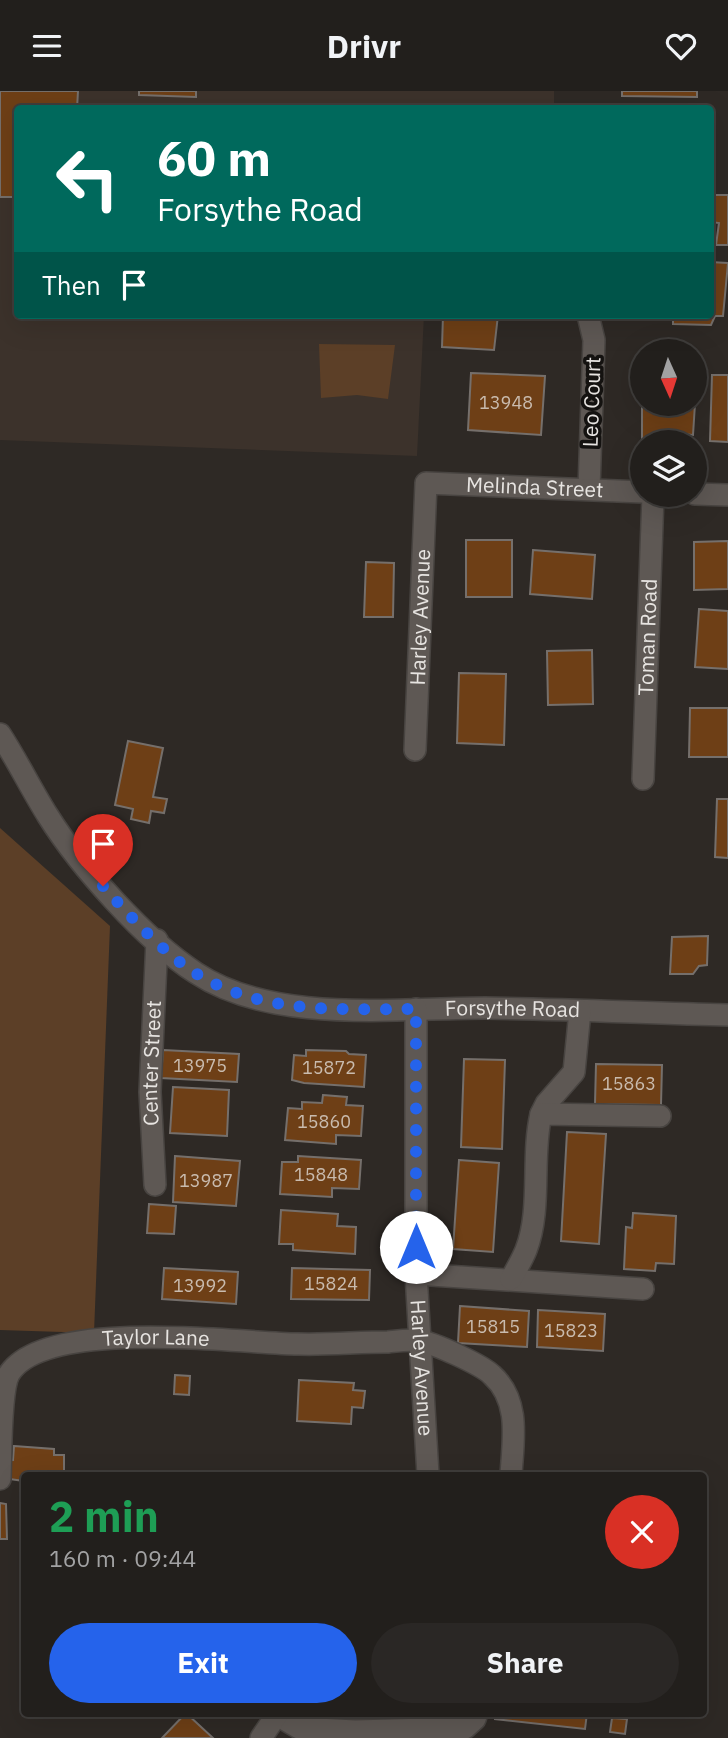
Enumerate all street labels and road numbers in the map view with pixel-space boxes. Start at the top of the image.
street label: Leo Court [575,356,607,448]
street label: Melinda Street [465,470,604,503]
street label: Harley Avenue [403,548,436,686]
street label: Toman Road [631,578,663,696]
street label: Forsythe Road [445,993,580,1023]
street label: Center Street [135,1000,167,1127]
street label: Harley Avenue [405,1299,441,1437]
street label: Taylor Lane [101,1322,210,1352]

